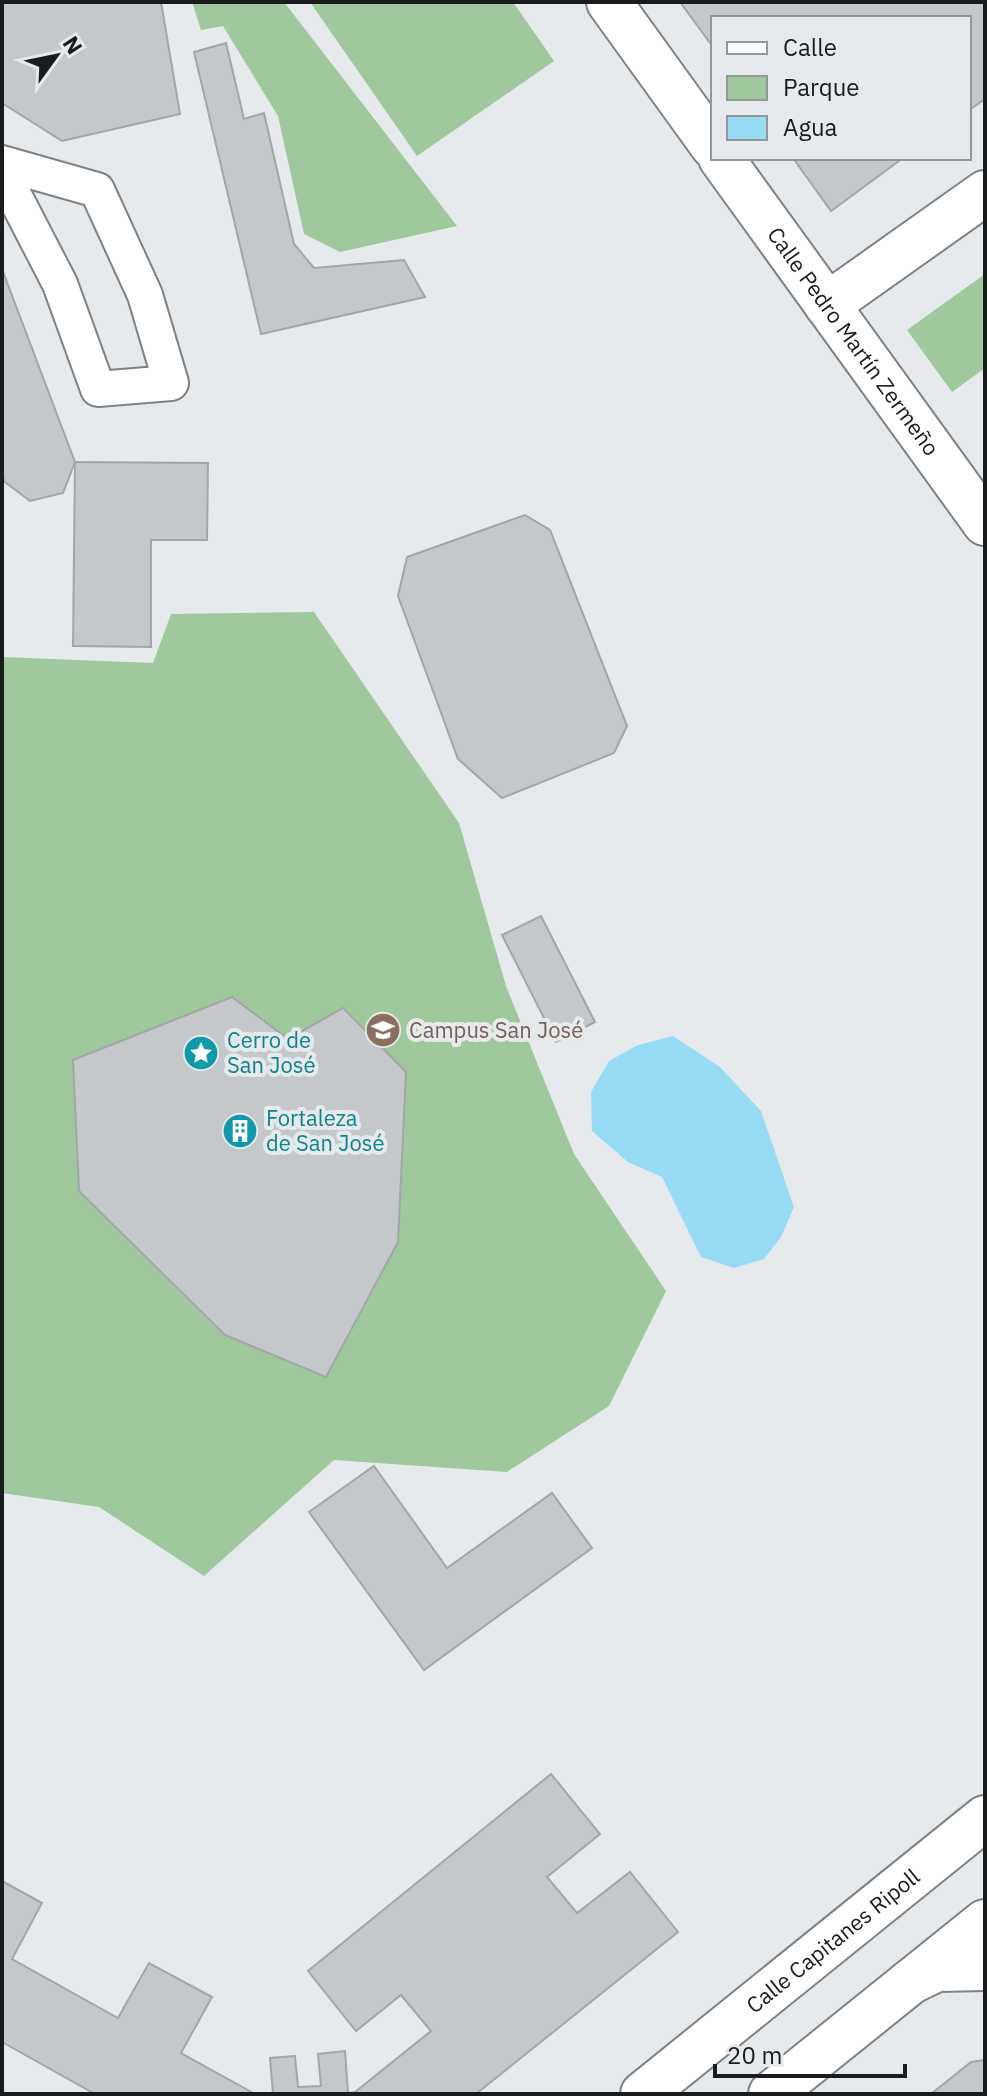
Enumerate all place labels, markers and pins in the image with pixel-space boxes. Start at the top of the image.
school or university icon: Campus San José [364,1011,402,1049]
place label: Campus San José [409,1015,583,1044]
place label: Cerro de San José [227,1025,316,1079]
place icon: Cerro de San José [182,1034,220,1072]
place label: Fortaleza de San José [266,1103,385,1157]
building icon: Fortaleza de San José [221,1112,259,1150]

